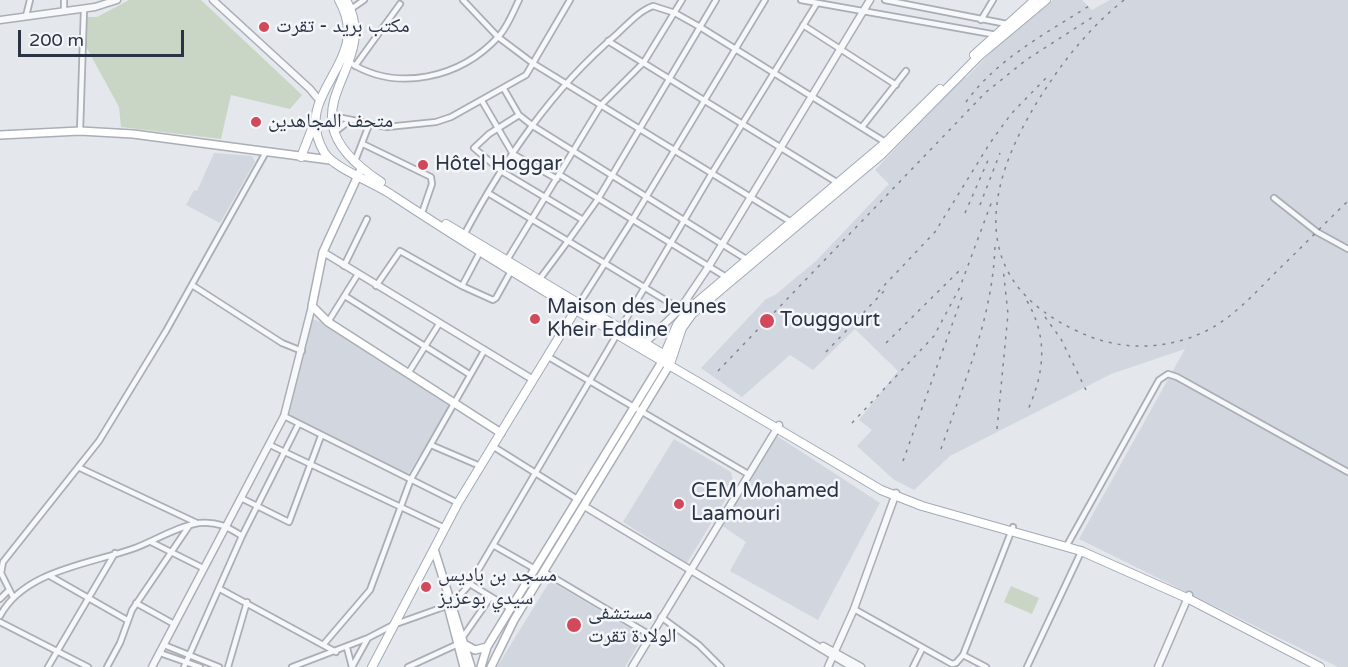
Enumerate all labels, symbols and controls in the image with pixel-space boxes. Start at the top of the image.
place label: مكتب بريد - تقرت [276,15,410,39]
scale bar [21,18,188,56]
marker: مكتب بريد - تقرت [257,20,271,34]
text: 200 m [29,29,84,51]
place label: متحف المجاهدين [268,110,393,134]
marker: متحف المجاهدين [249,115,263,129]
place label: Hôtel Hoggar [435,153,562,177]
marker: Hôtel Hoggar [416,158,430,172]
place label: Maison des Jeunes Kheir Eddine [547,296,726,343]
place label: Touggourt [780,309,880,333]
marker: Maison des Jeunes Kheir Eddine [528,312,542,326]
marker: Touggourt [758,312,776,330]
place label: CEM Mohamed Laamouri [691,480,839,527]
marker: CEM Mohamed Laamouri [672,497,686,511]
place label: مسجد بن باديس سيدي بوعزيز [438,564,557,611]
marker: مسجد بن باديس سيدي بوعزيز [419,580,433,594]
place label: مستشفى الولادة تقرت [588,602,676,649]
marker: مستشفى الولادة تقرت [565,616,583,634]

